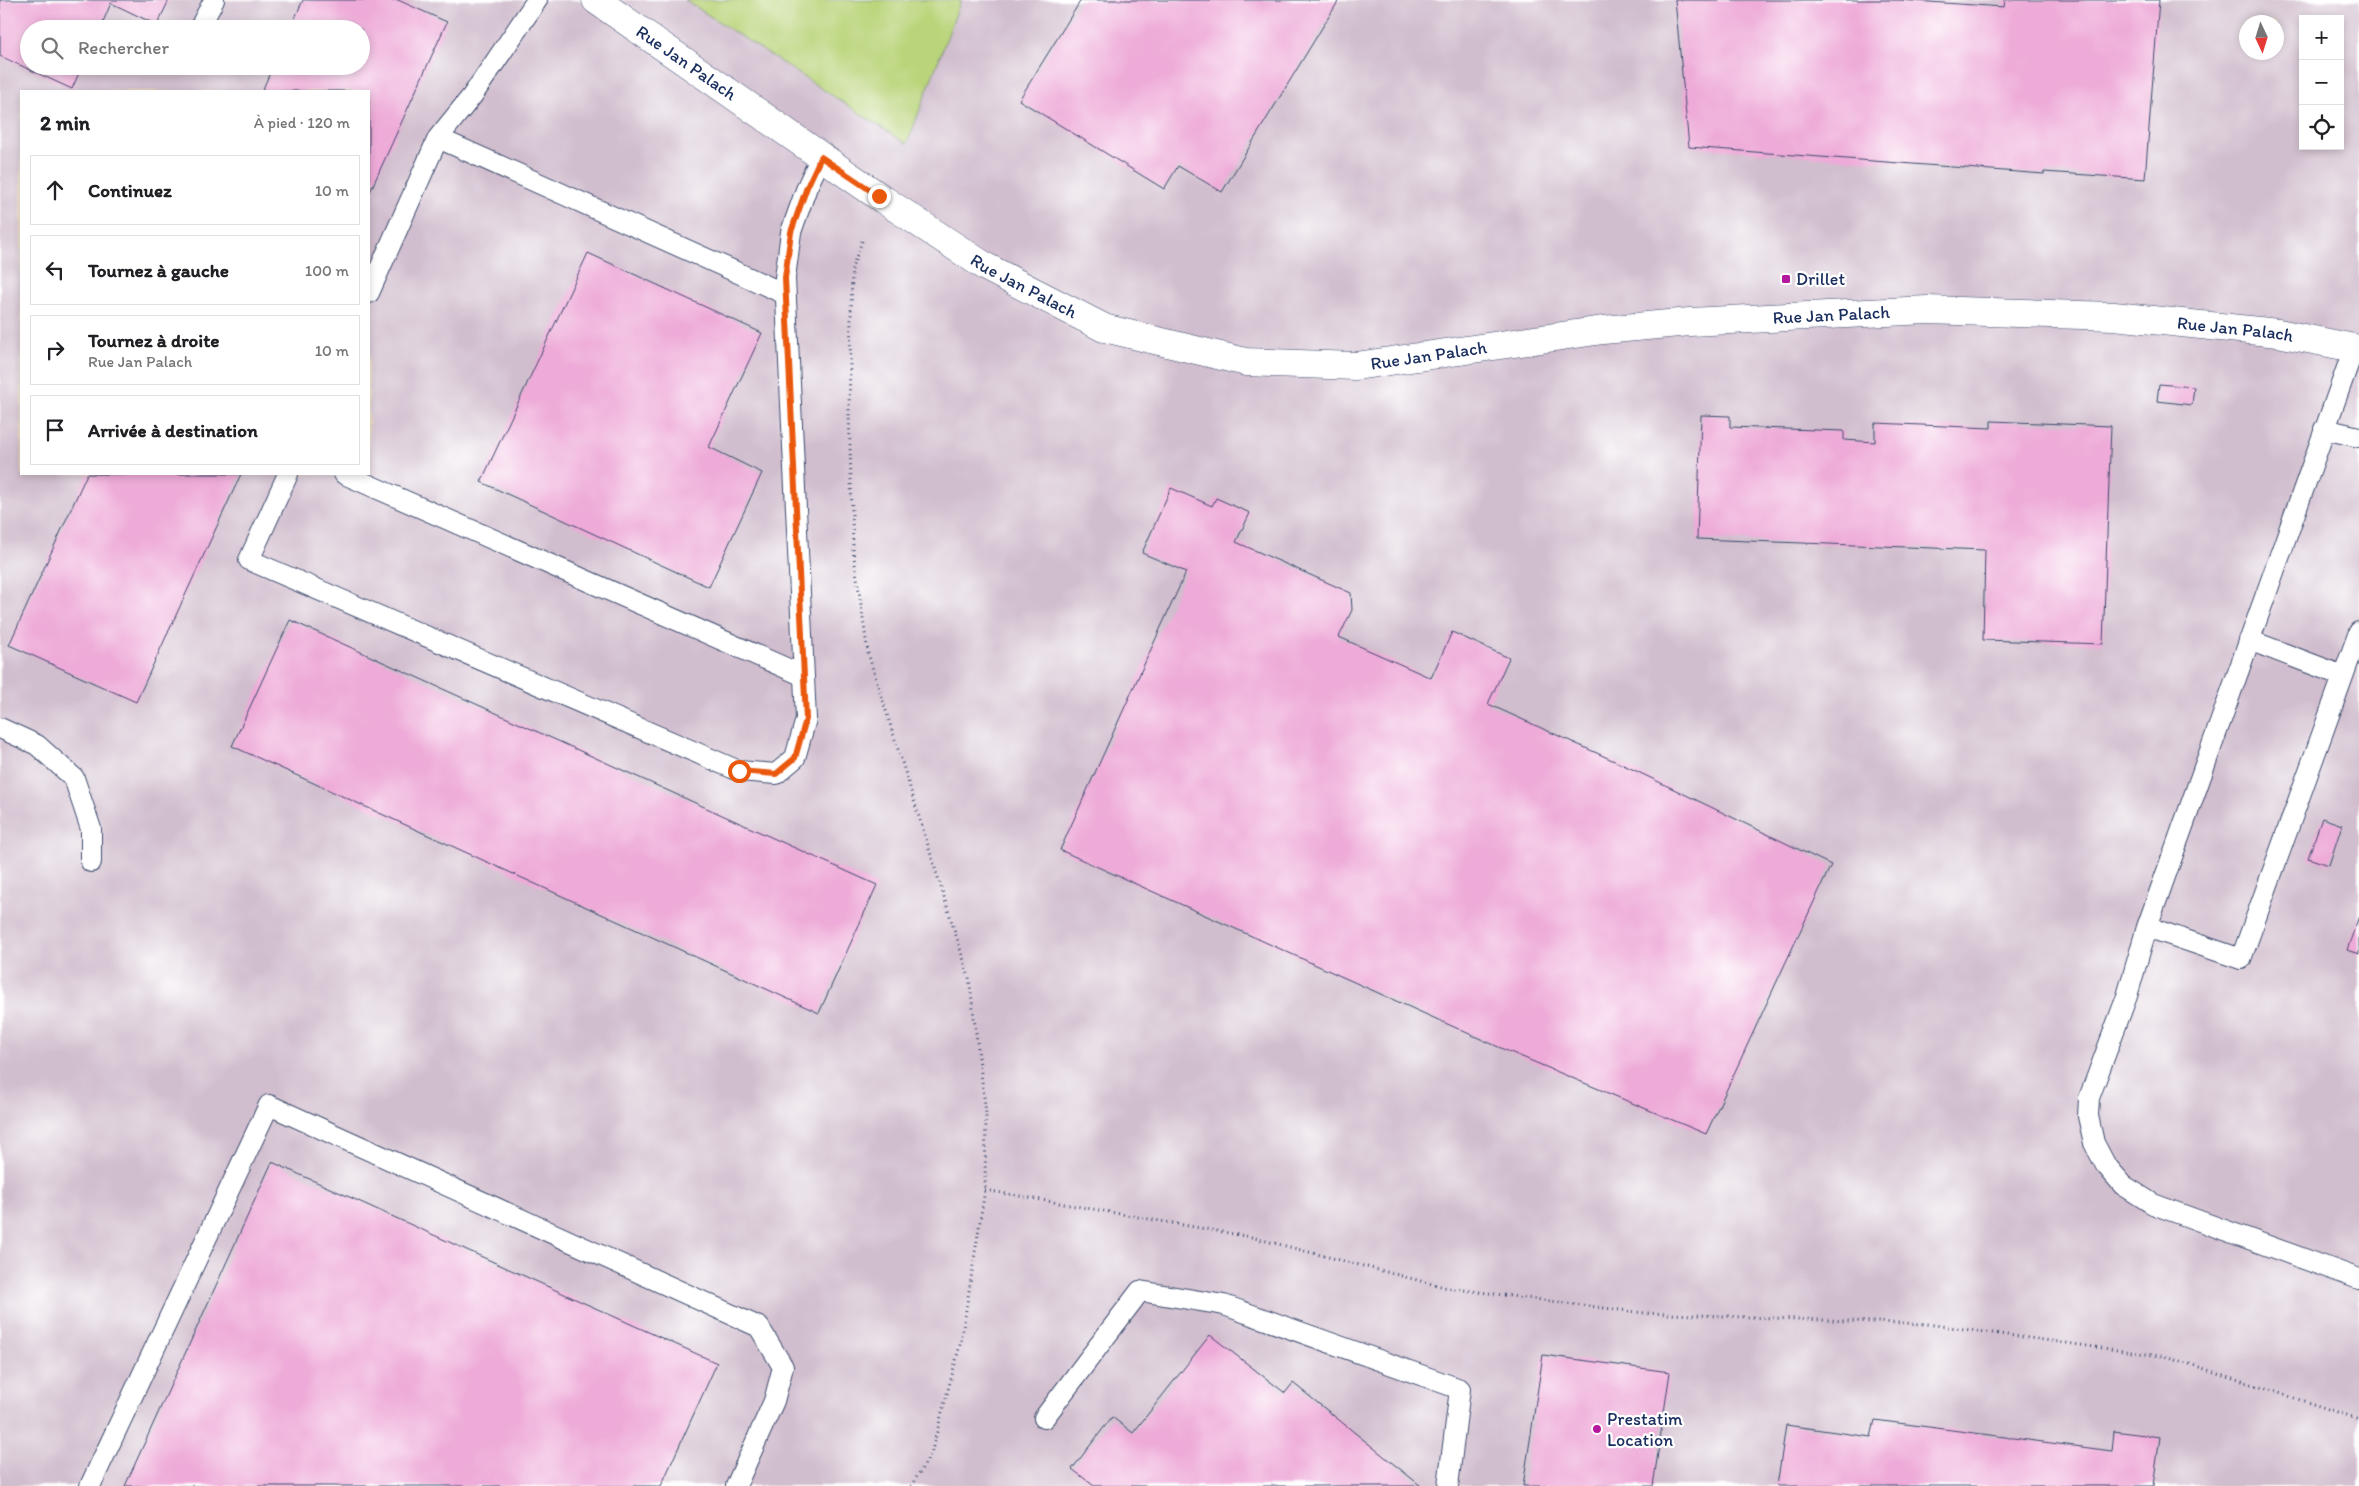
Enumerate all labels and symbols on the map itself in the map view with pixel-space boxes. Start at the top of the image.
north arrow [2239,15,2284,60]
street label: Rue Jan Palach [632,20,741,105]
route end [868,185,891,208]
street label: Rue Jan Palach [966,249,1081,323]
place label: Drillet [1796,268,1845,290]
marker: Drillet [1780,273,1792,285]
street label: Rue Jan Palach [1772,301,1891,329]
street label: Rue Jan Palach [2176,312,2296,347]
street label: Rue Jan Palach [1369,336,1489,375]
route start [728,760,751,783]
place label: Prestatim Location [1607,1408,1683,1451]
marker: Prestatim Location [1591,1423,1603,1435]

